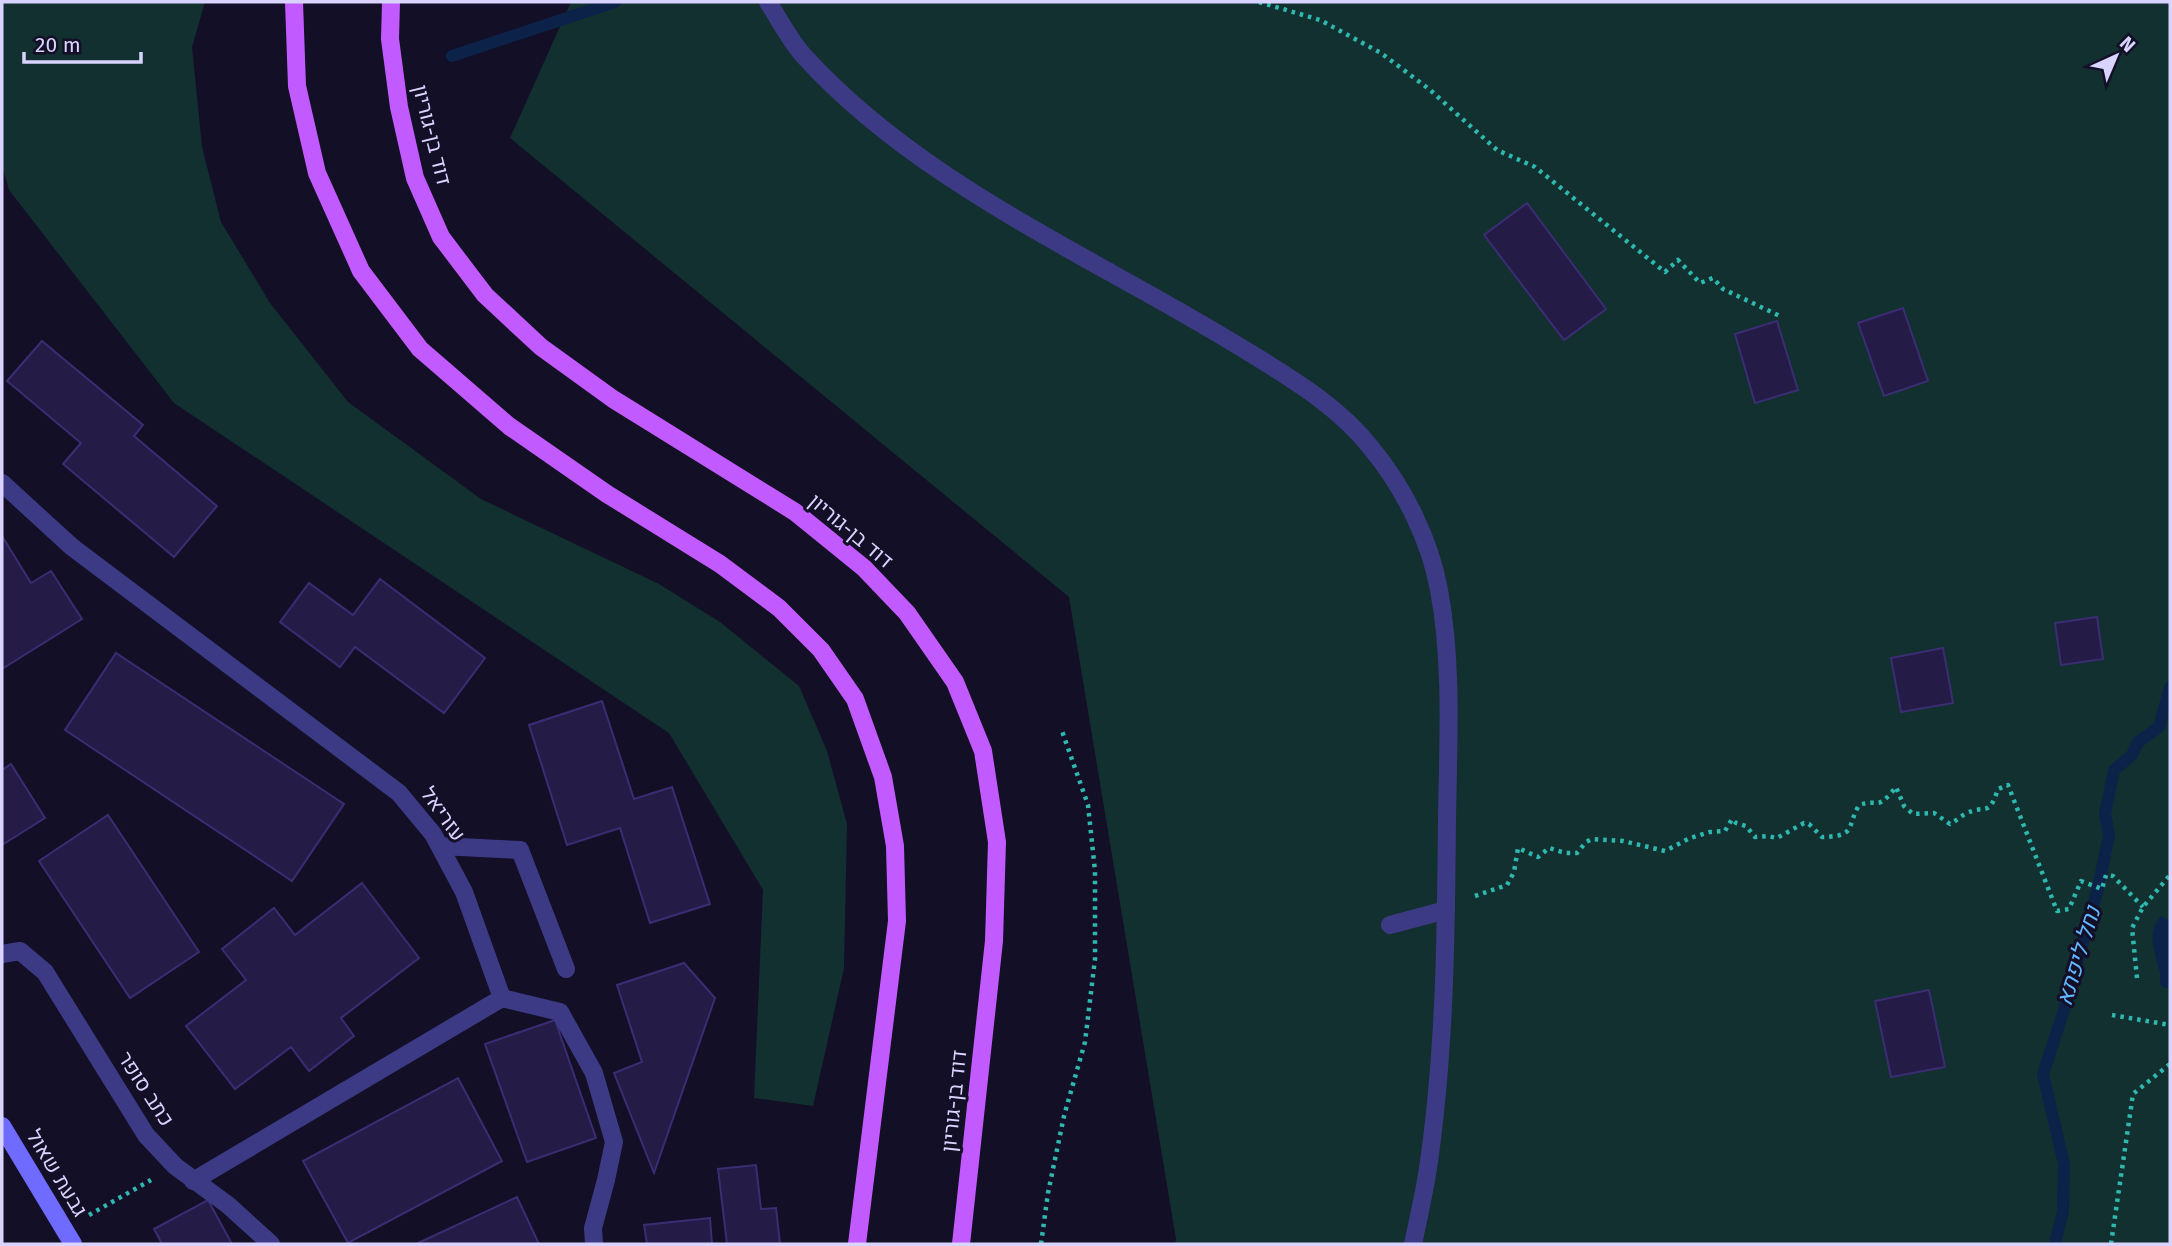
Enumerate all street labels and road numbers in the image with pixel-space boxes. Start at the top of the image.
street label: דוד בן-גוריון [407,82,457,188]
street label: דוד בן-גוריון [803,488,899,574]
street label: עזריאל [415,782,471,846]
street label: כתב סופר [112,1047,180,1131]
street label: דוד בן-גוריון [936,1049,972,1153]
street label: גבעת שאול [21,1125,93,1221]

